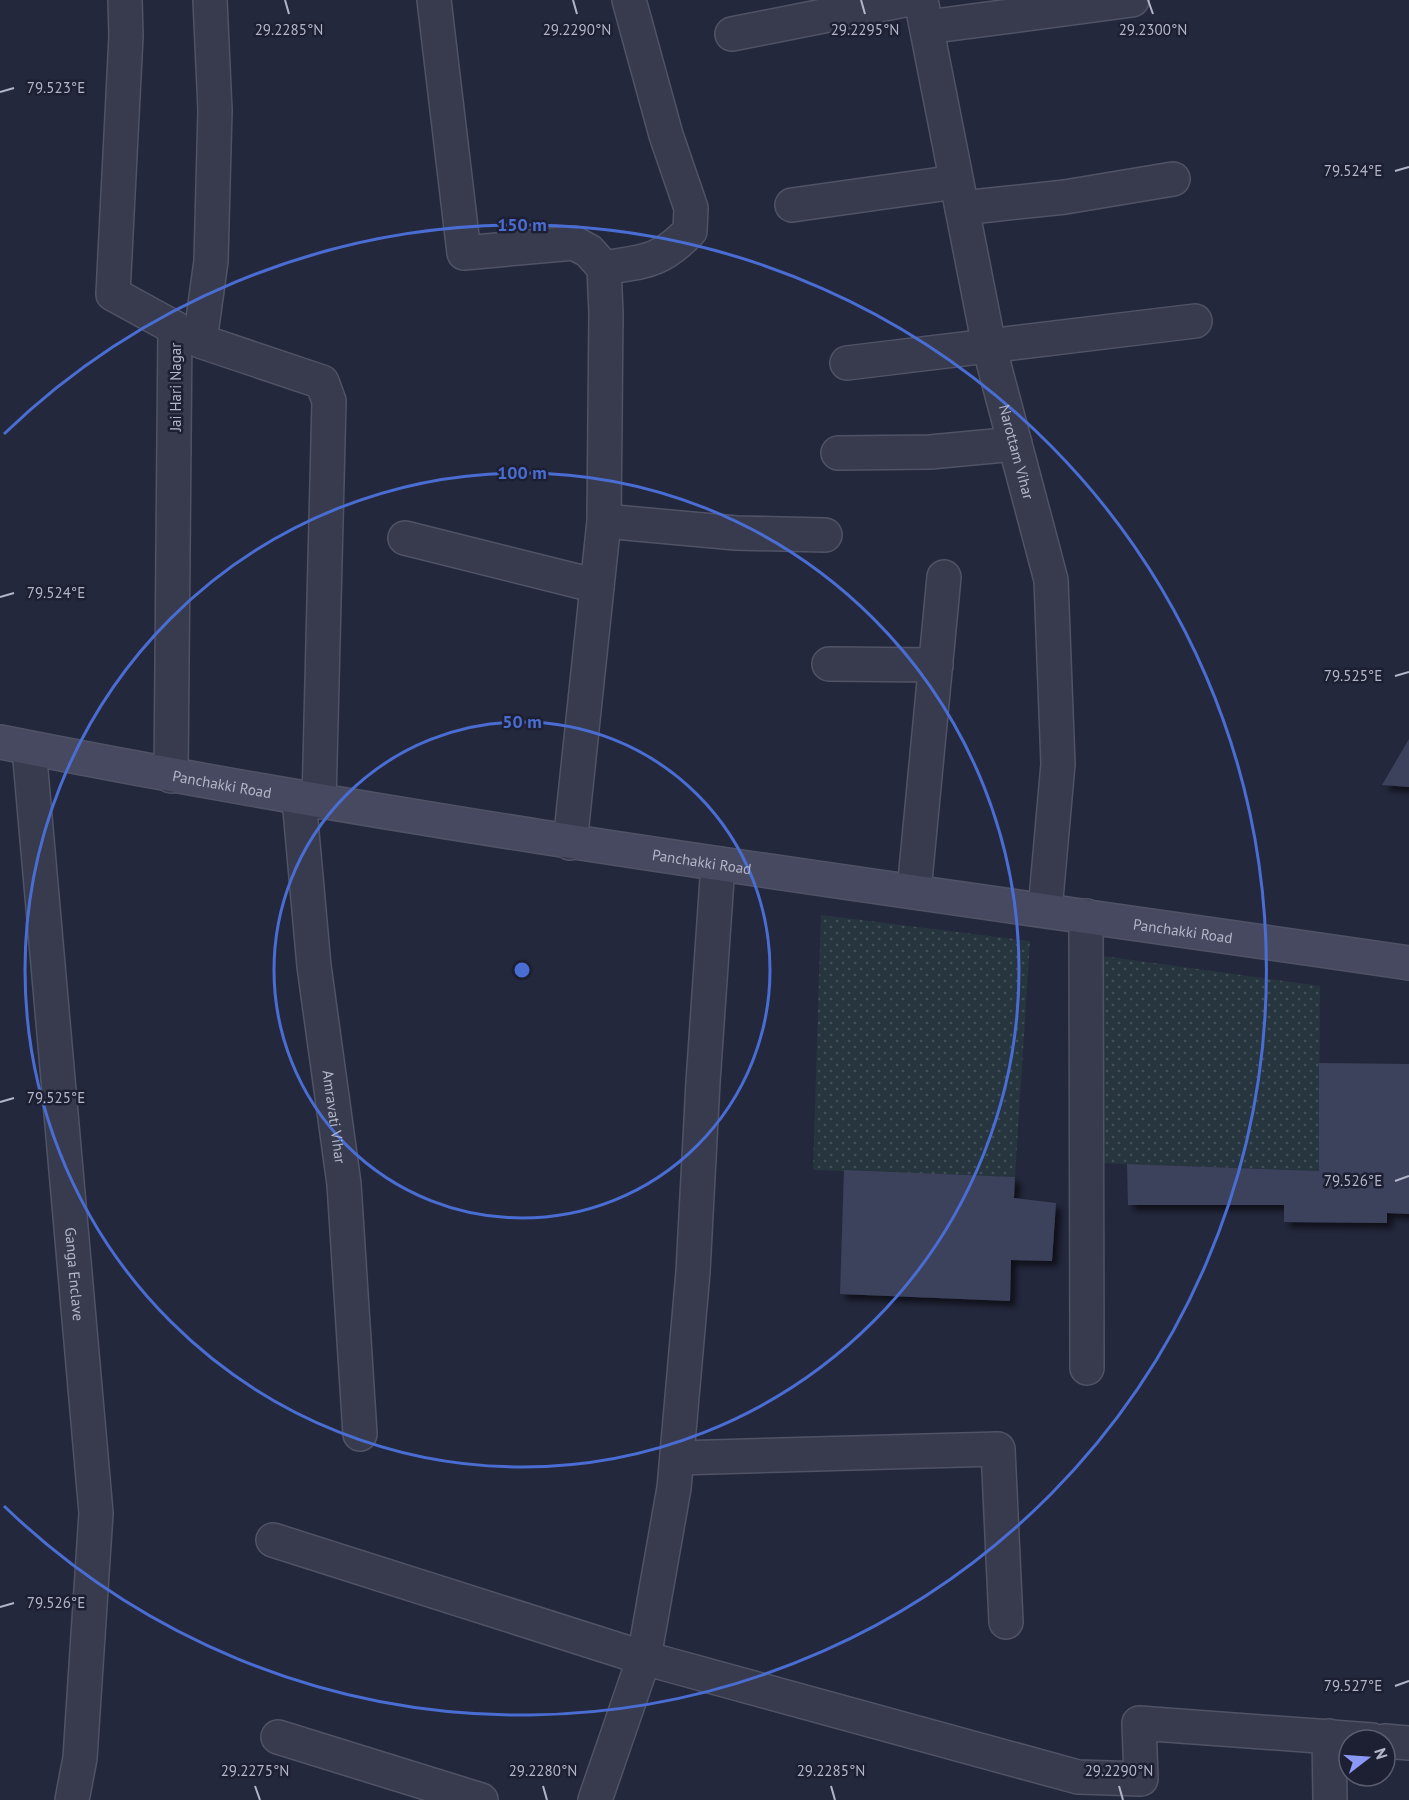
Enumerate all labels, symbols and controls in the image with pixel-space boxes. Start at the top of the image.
text: 29.2285°N [255,20,323,39]
text: 29.2290°N [543,20,611,39]
text: 29.2295°N [831,20,899,39]
text: 29.2300°N [1119,20,1187,39]
text: 79.523°E [27,78,85,97]
text: 79.524°E [1324,161,1382,180]
text: 150 m [497,213,547,236]
street label: Jai Hari Nagar [166,343,185,432]
street label: Narottam Vihar [995,402,1039,501]
text: 100 m [497,461,547,484]
text: 79.524°E [27,583,85,602]
text: 79.525°E [1324,666,1382,685]
text: 50 m [502,710,542,733]
street label: Panchakki Road [171,766,273,802]
street label: Panchakki Road [651,844,753,878]
street label: Panchakki Road [1132,914,1234,947]
centre of rings [512,960,532,980]
street label: Amravati Vihar [319,1069,351,1165]
text: 79.525°E [27,1088,85,1107]
text: 79.526°E [1324,1171,1382,1190]
street label: Ganga Enclave [62,1226,89,1322]
text: 79.526°E [27,1593,85,1612]
text: 79.527°E [1324,1676,1382,1695]
north arrow [1337,1728,1397,1788]
text: N [1370,1746,1392,1762]
text: 29.2275°N [221,1761,289,1780]
text: 29.2280°N [509,1761,577,1780]
text: 29.2285°N [797,1761,865,1780]
text: 29.2290°N [1085,1761,1153,1780]

